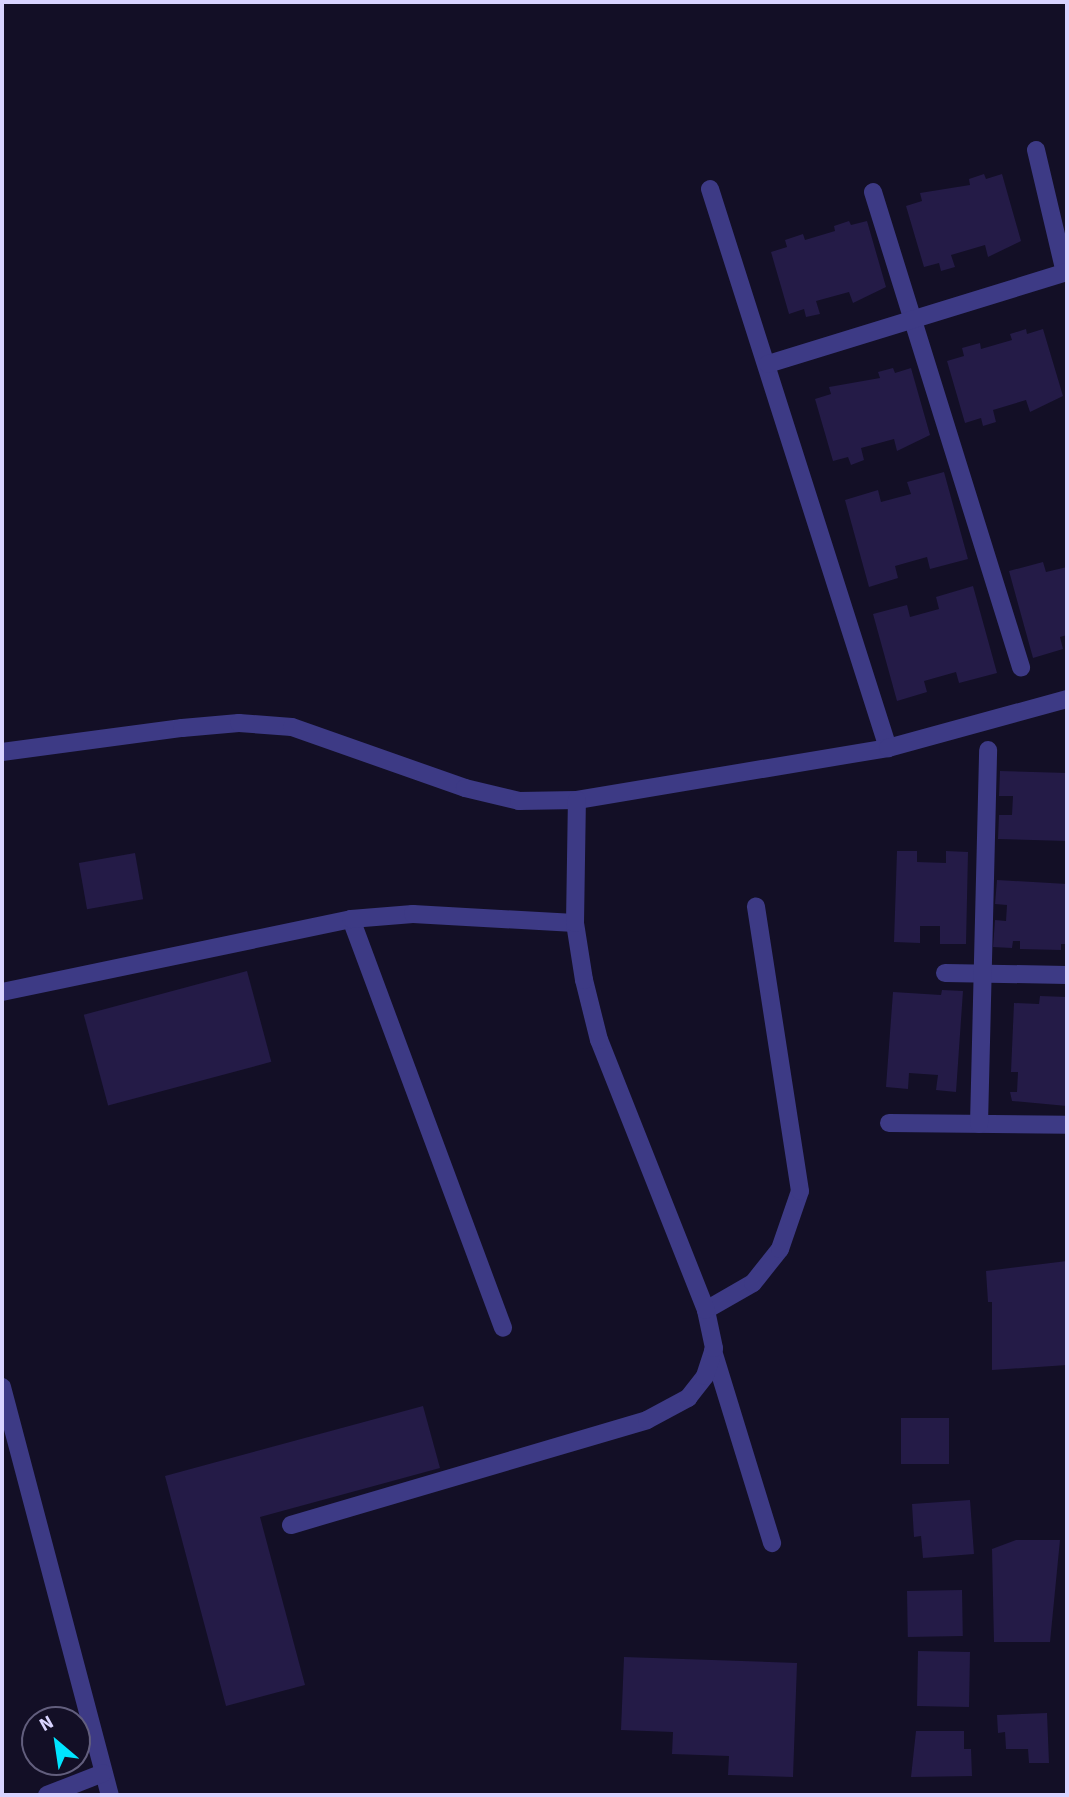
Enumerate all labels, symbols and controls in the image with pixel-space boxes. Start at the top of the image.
north arrow [21,1706,91,1776]
text: N [34,1709,59,1739]

